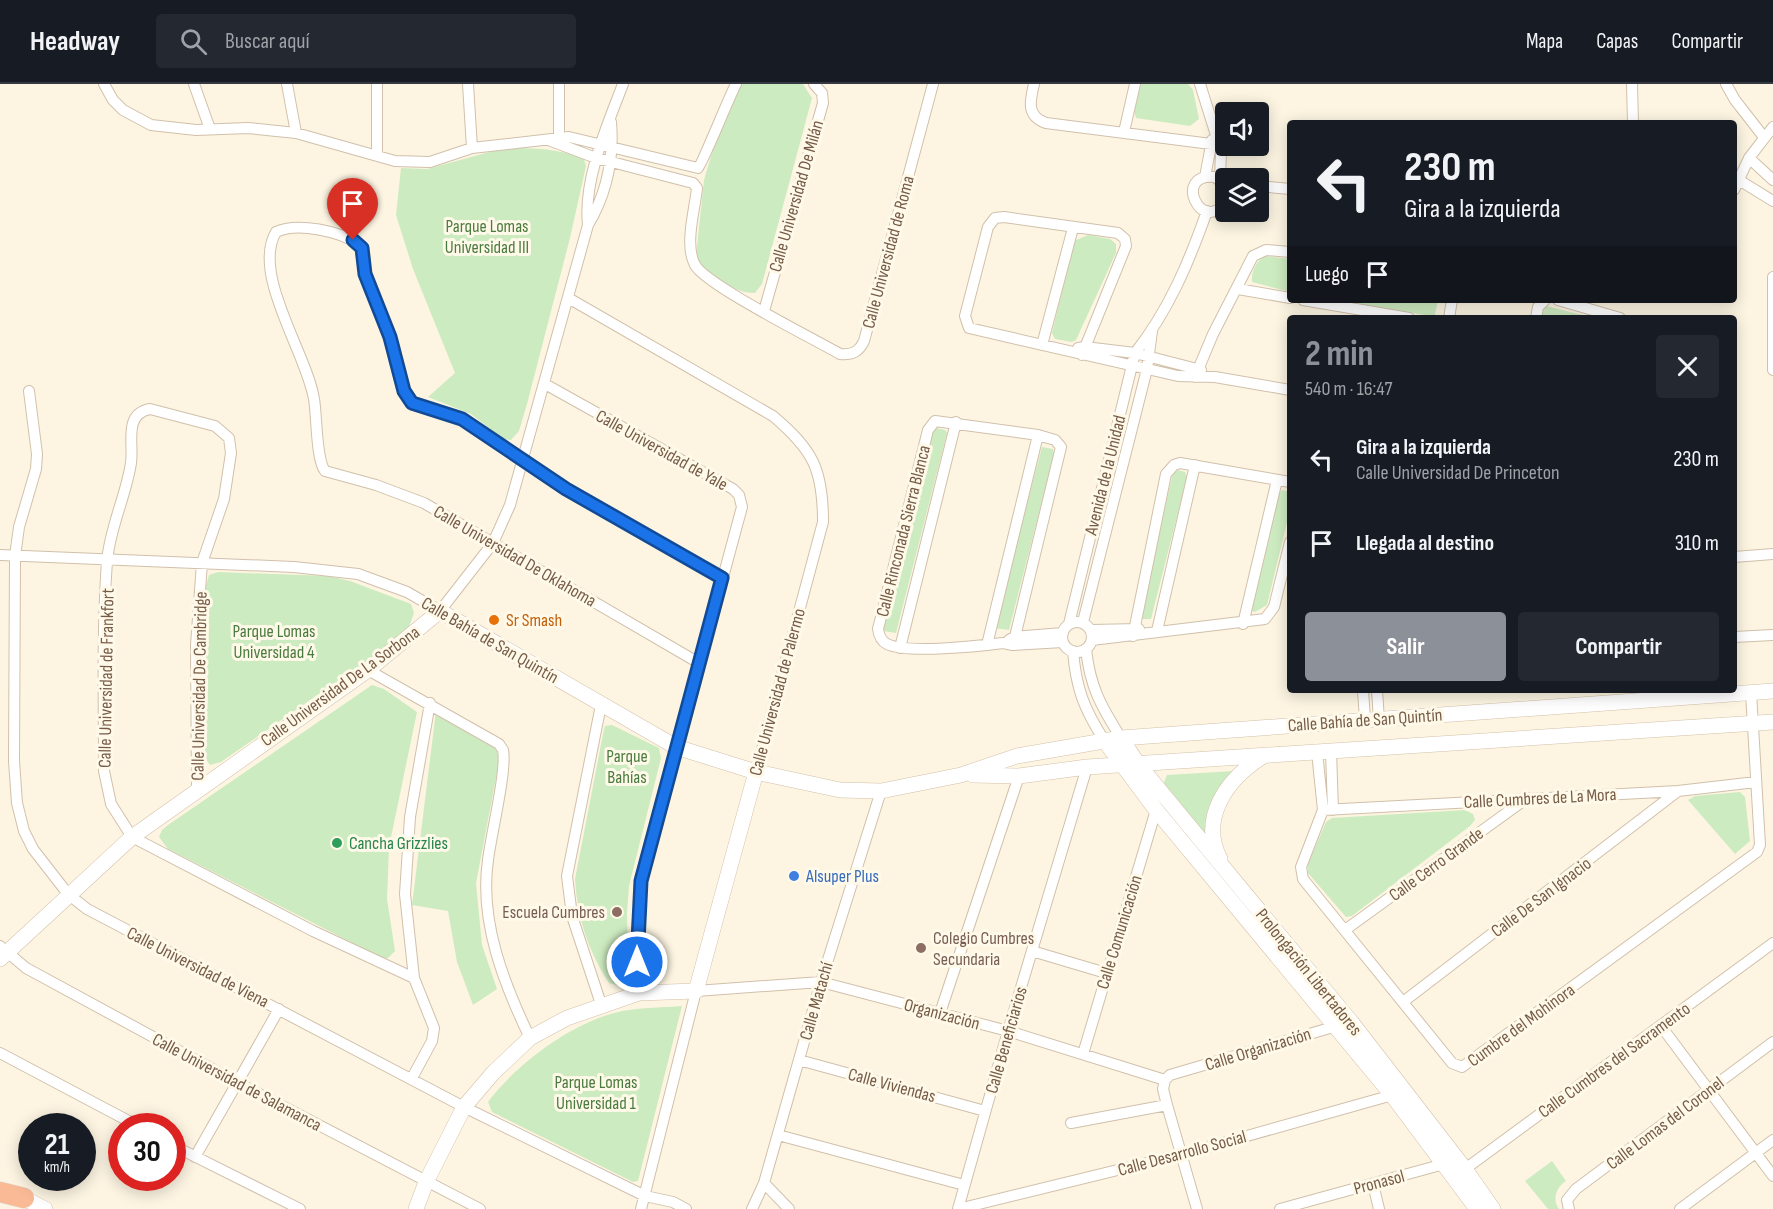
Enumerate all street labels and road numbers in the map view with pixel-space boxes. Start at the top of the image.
street label: Calle Universidad De Milán [765,118,828,274]
street label: Calle Universidad de Roma [858,173,919,331]
street label: Calle Universidad de Yale [592,405,731,495]
street label: Avenida de la Unidad [1080,413,1130,538]
street label: Calle Rinconada Sierra Blanca [872,443,935,619]
street label: Calle Universidad De Oklahoma [430,501,600,612]
street label: Calle Universidad de Frankfort [94,588,119,768]
street label: Calle Universidad De Cambridge [187,591,212,781]
street label: Calle Bahía de San Quintín [417,593,562,688]
street label: Calle Universidad de Palermo [745,606,810,778]
street label: Calle Universidad De La Sorbona [257,622,424,751]
street label: Calle Bahía de San Quintín [1287,705,1443,736]
street label: Calle Cumbres de La Mora [1463,784,1617,813]
street label: Calle Cerro Grande [1385,823,1488,906]
street label: Calle De San Ignacio [1487,853,1595,942]
street label: Calle Comunicación [1092,873,1147,992]
street label: Prolongación Libertadores [1251,905,1366,1040]
street label: Calle Universidad de Viena [123,923,272,1012]
street label: Calle Matachí [795,959,838,1043]
street label: Cumbre del Mohinora [1464,979,1579,1071]
street label: Calle Beneficiarios [981,984,1032,1096]
street label: Organización [902,994,982,1035]
street label: Calle Cumbres del Sacramento [1534,998,1694,1123]
street label: Calle Organización [1203,1023,1314,1076]
street label: Calle Universidad de Salamanca [149,1029,325,1136]
street label: Calle Viviendas [846,1064,938,1107]
street label: Calle Lomas del Coronel [1602,1072,1728,1174]
street label: Calle Desarrollo Social [1116,1126,1249,1181]
street label: Pronasol [1351,1166,1407,1199]

